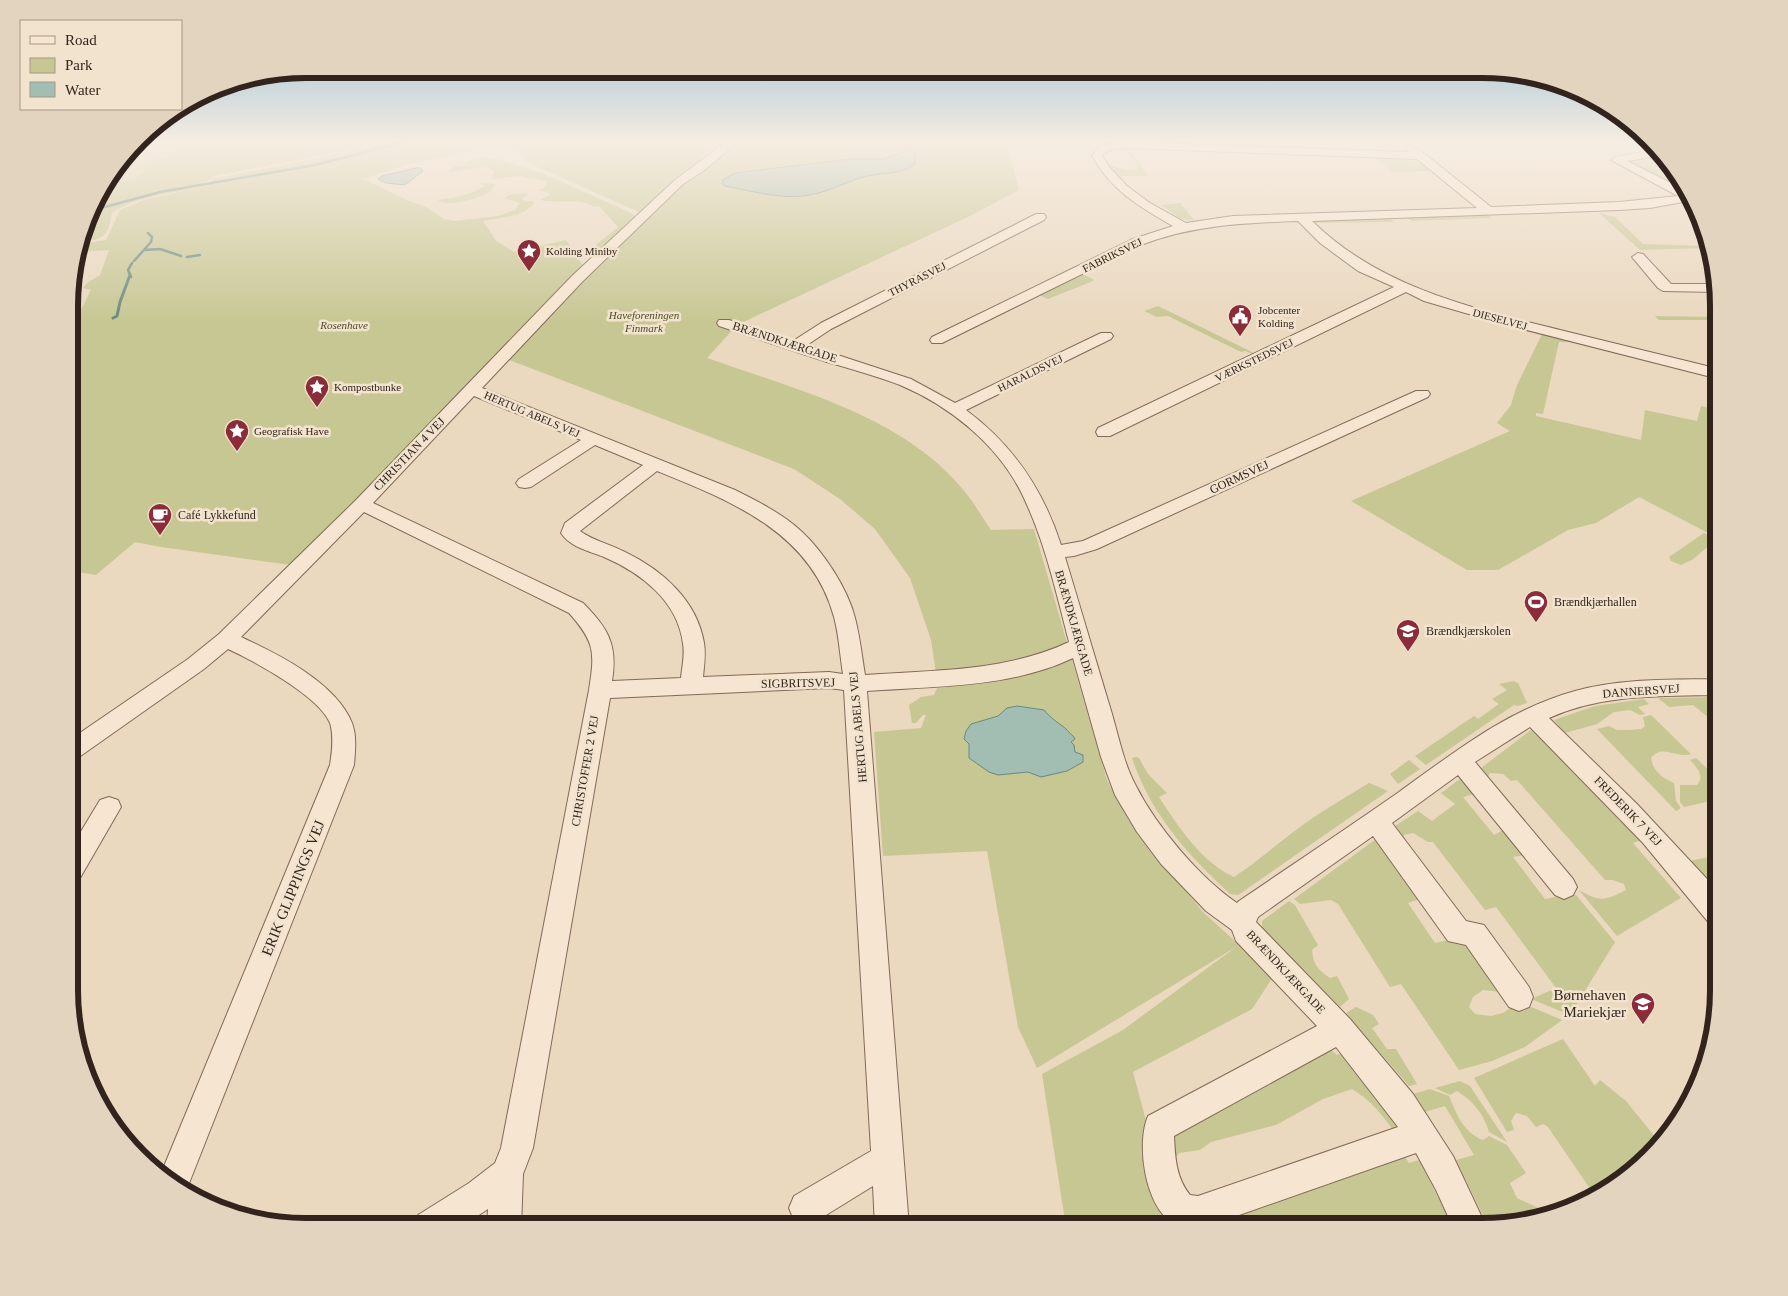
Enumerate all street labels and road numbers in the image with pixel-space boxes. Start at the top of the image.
street label: FABRIKSVEJ [1080,235,1144,275]
street label: THYRASVEJ [886,259,948,299]
street label: DIESELVEJ [1471,306,1529,332]
street label: BRÆNDKJÆRGADE [731,318,839,366]
street label: VÆRKSTEDSVEJ [1213,336,1296,384]
street label: HARALDSVEJ [996,352,1065,394]
street label: HERTUG ABELS VEJ [483,388,582,440]
street label: CHRISTIAN 4 VEJ [370,414,448,494]
street label: GORMSVEJ [1207,457,1271,497]
street label: BRÆNDKJÆRGADE [1052,569,1096,677]
street label: HERTUG ABELS VEJ [846,670,870,783]
street label: SIGBRITSVEJ [761,675,835,691]
street label: DANNERSVEJ [1602,681,1680,701]
street label: CHRISTOFFER 2 VEJ [568,714,602,827]
street label: FREDERIK 7 VEJ [1591,773,1665,849]
street label: ERIK GLIPPINGS VEJ [258,818,328,958]
street label: BRÆNDKJÆRGADE [1244,927,1328,1017]

